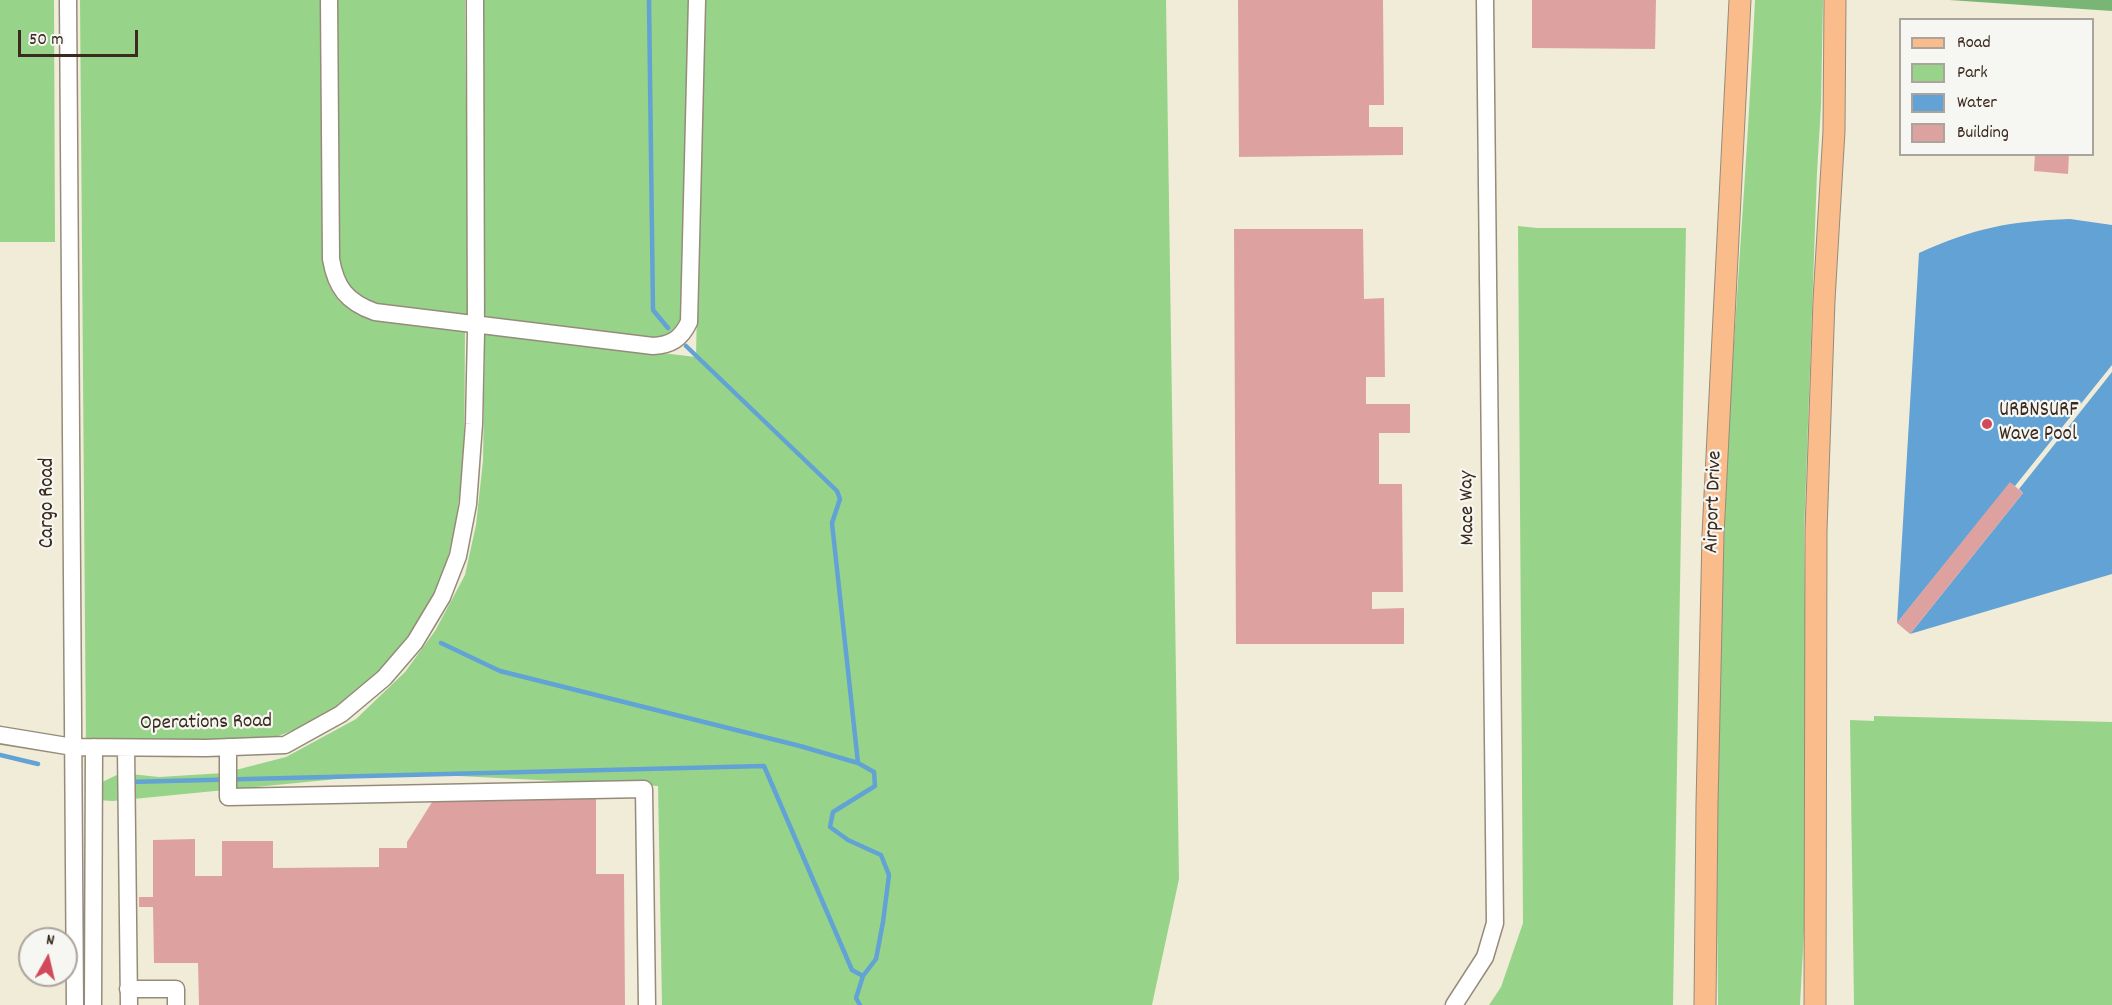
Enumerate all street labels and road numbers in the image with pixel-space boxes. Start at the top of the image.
street label: Airport Drive [1701,450,1729,554]
street label: Cargo Road [36,458,62,548]
street label: Mace Way [1456,470,1482,546]
street label: Operations Road [140,710,272,738]

